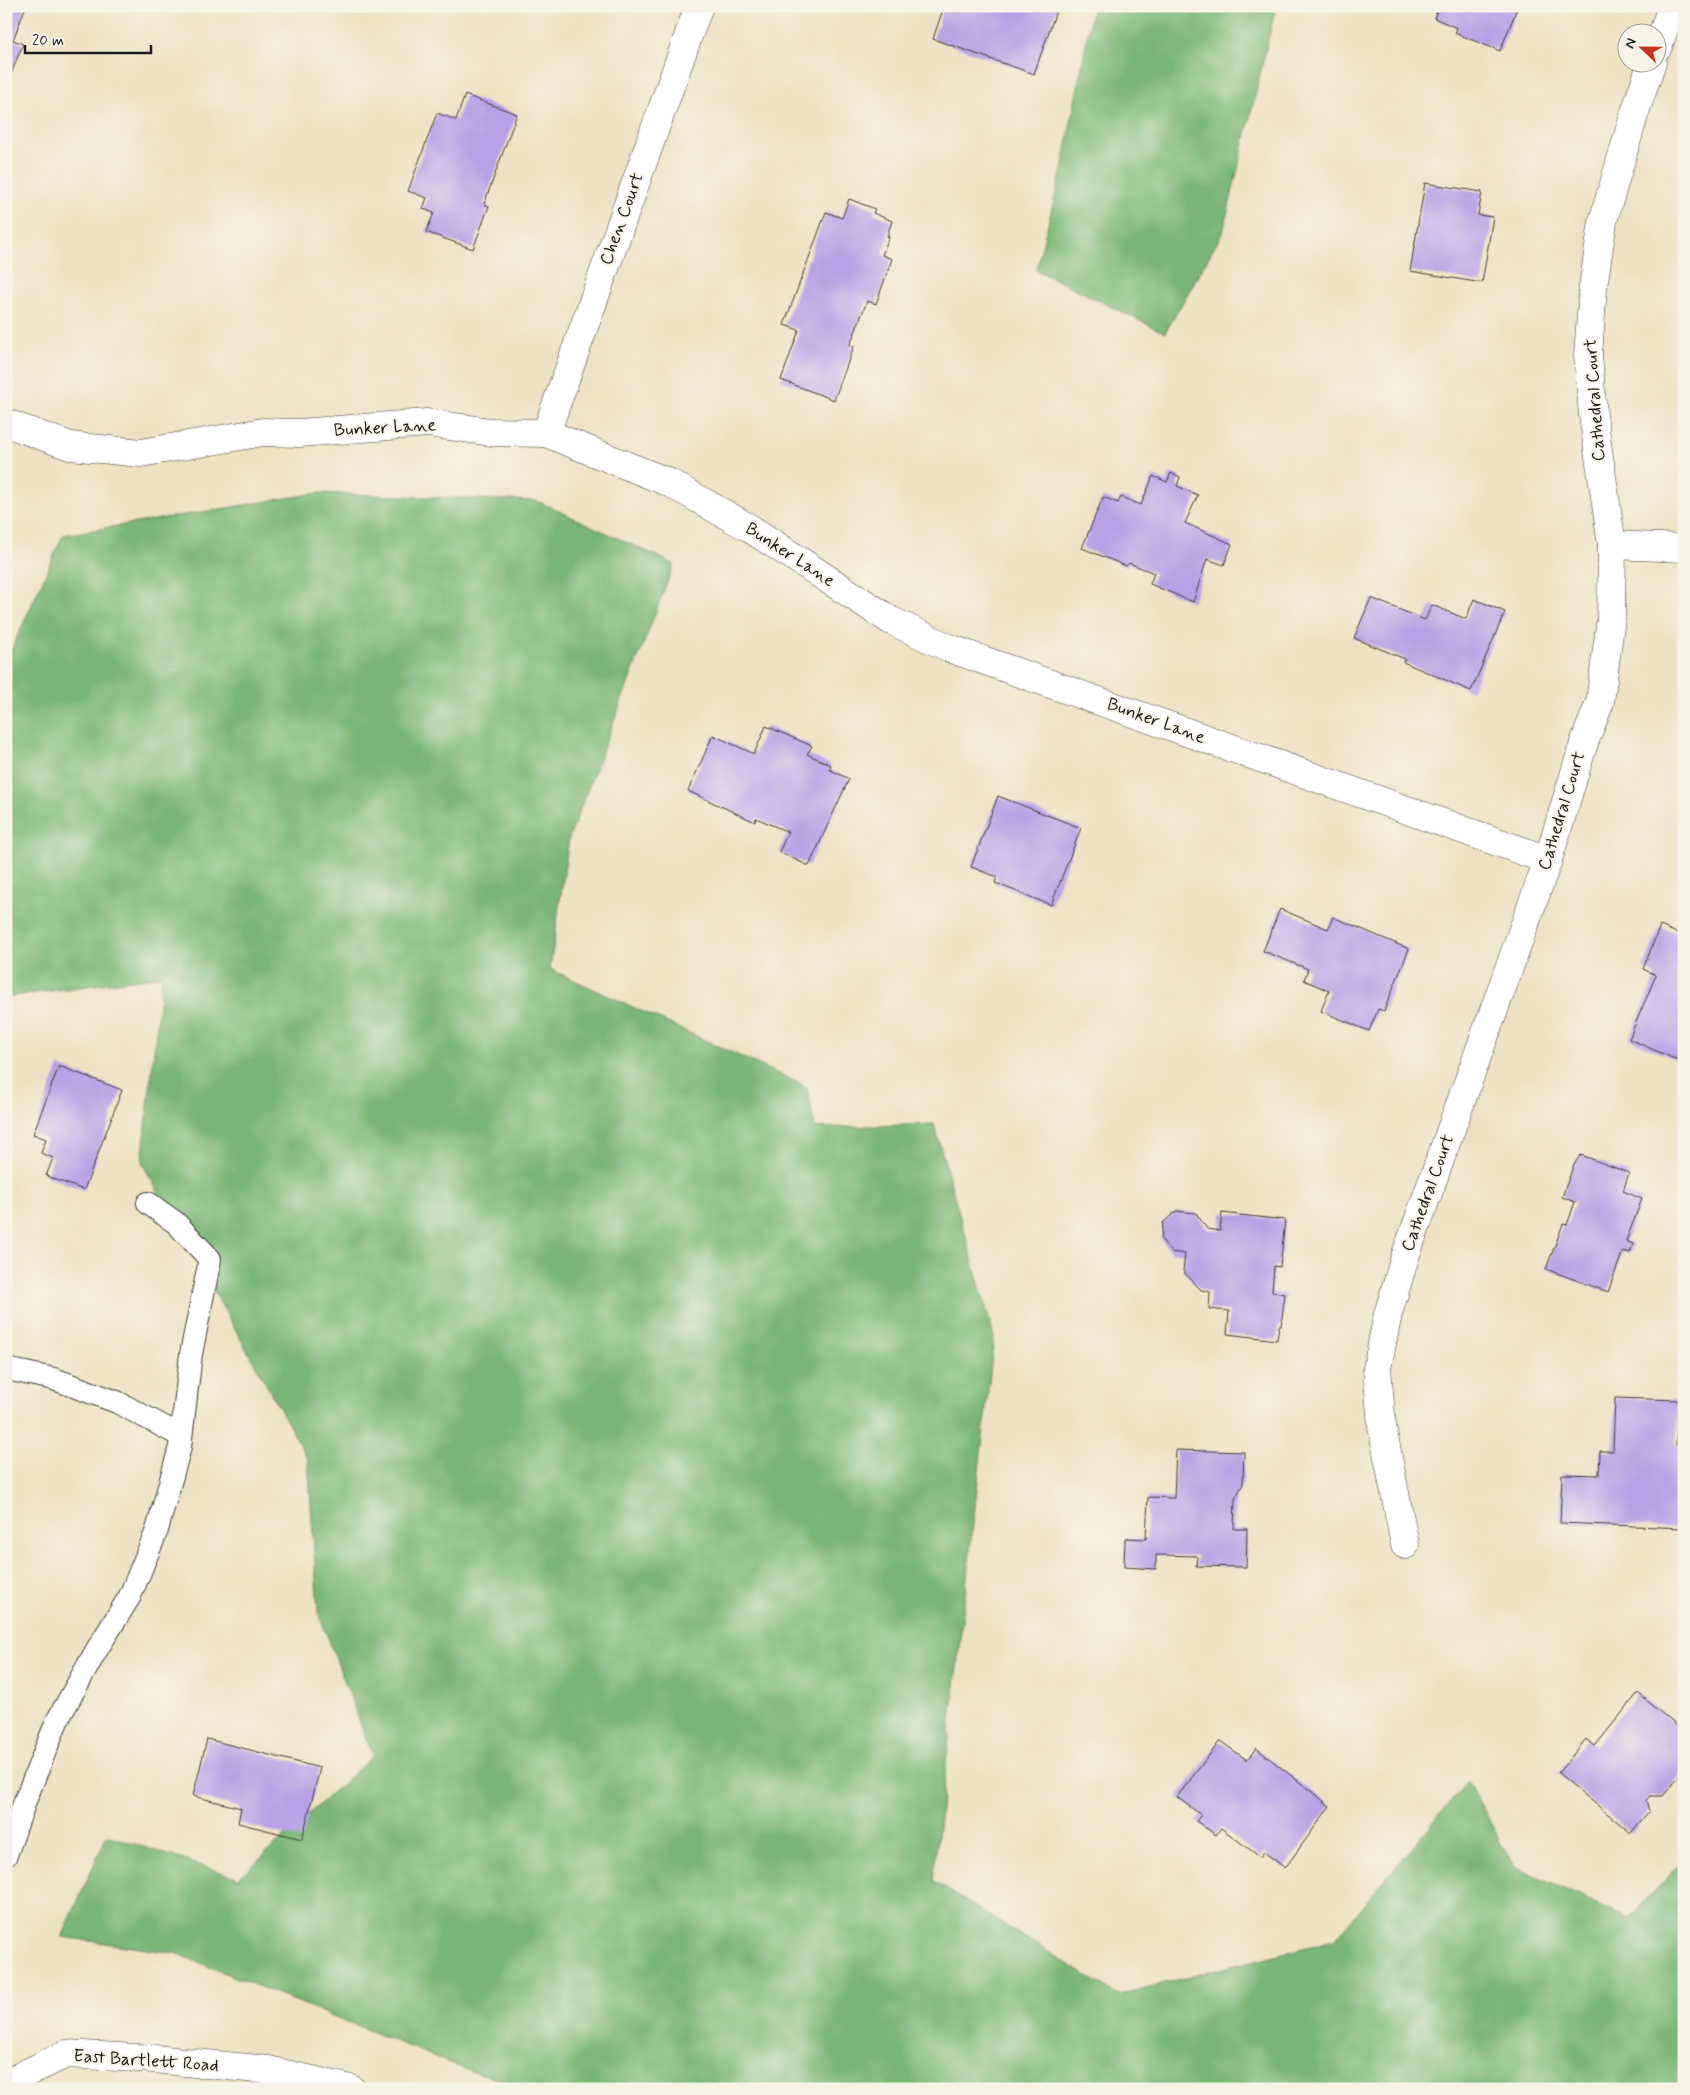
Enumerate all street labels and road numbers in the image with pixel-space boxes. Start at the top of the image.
street label: Chen Court [594,170,650,268]
street label: Cathedral Court [1579,338,1611,462]
street label: Bunker Lane [333,413,437,443]
street label: Bunker Lane [740,517,840,593]
street label: Bunker Lane [1104,692,1208,750]
street label: Cathedral Court [1533,749,1591,873]
street label: Cathedral Court [1396,1131,1460,1255]
street label: East Bartlett Road [72,2044,220,2078]

